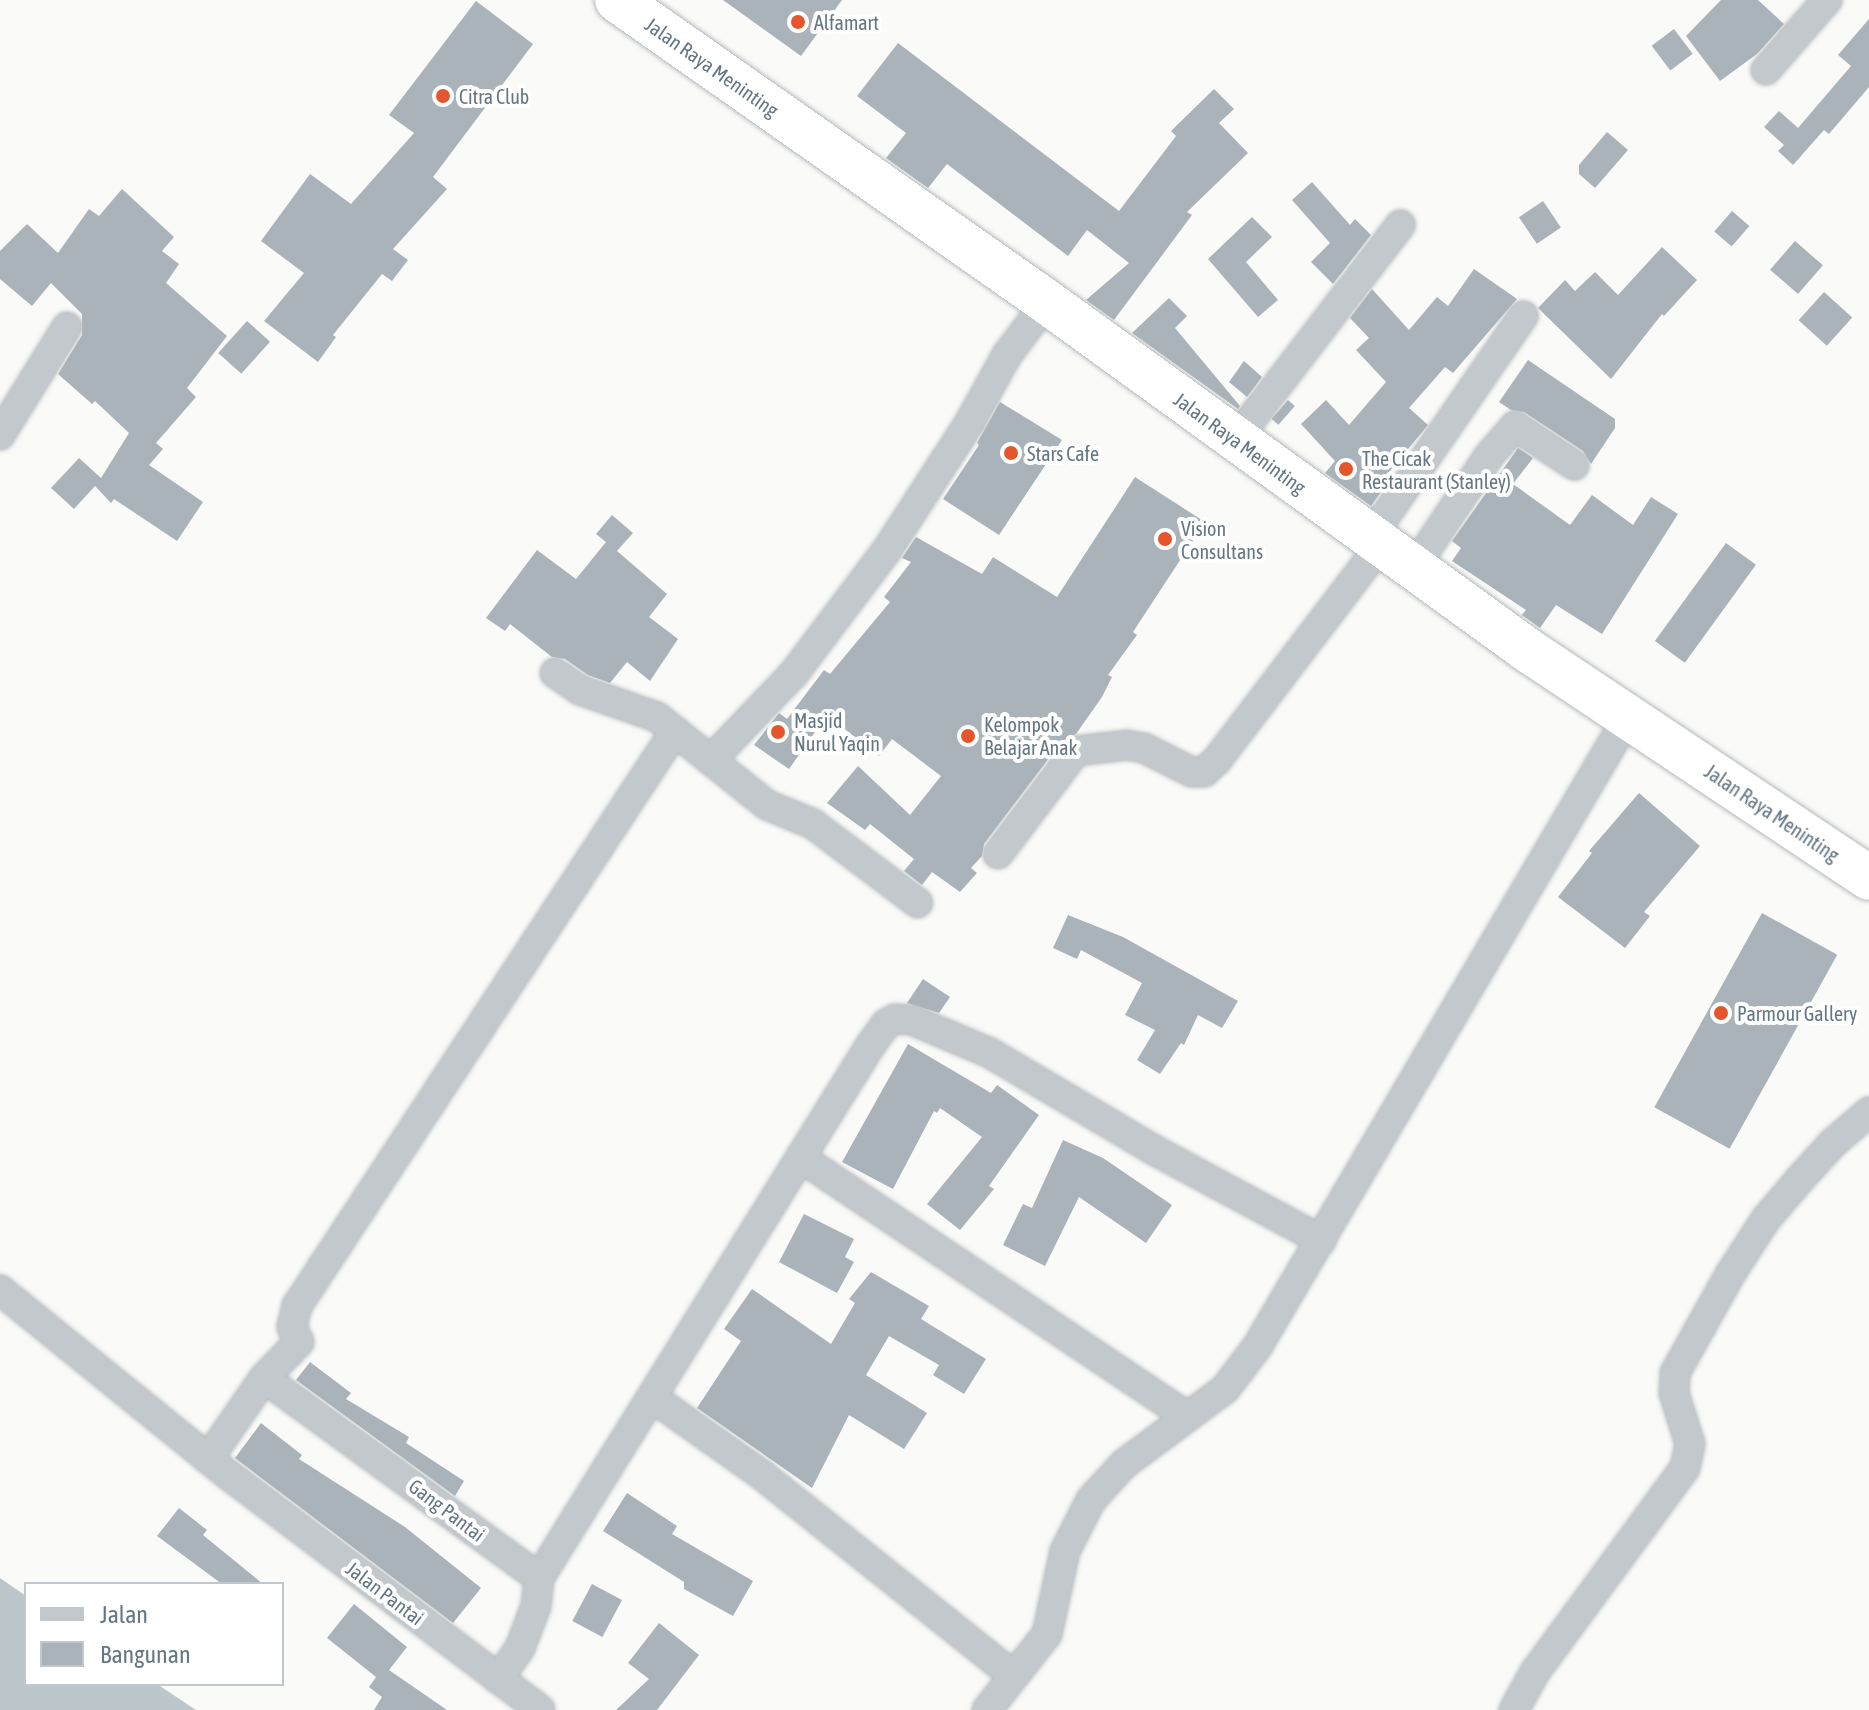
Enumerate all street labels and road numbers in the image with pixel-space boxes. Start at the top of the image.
street label: Jalan Raya Meninting [641,12,783,122]
street label: Jalan Raya Meninting [1169,387,1311,499]
street label: Jalan Raya Meninting [1700,759,1844,867]
street label: Gang Pantai [404,1474,490,1546]
street label: Jalan Pantai [342,1556,428,1630]

